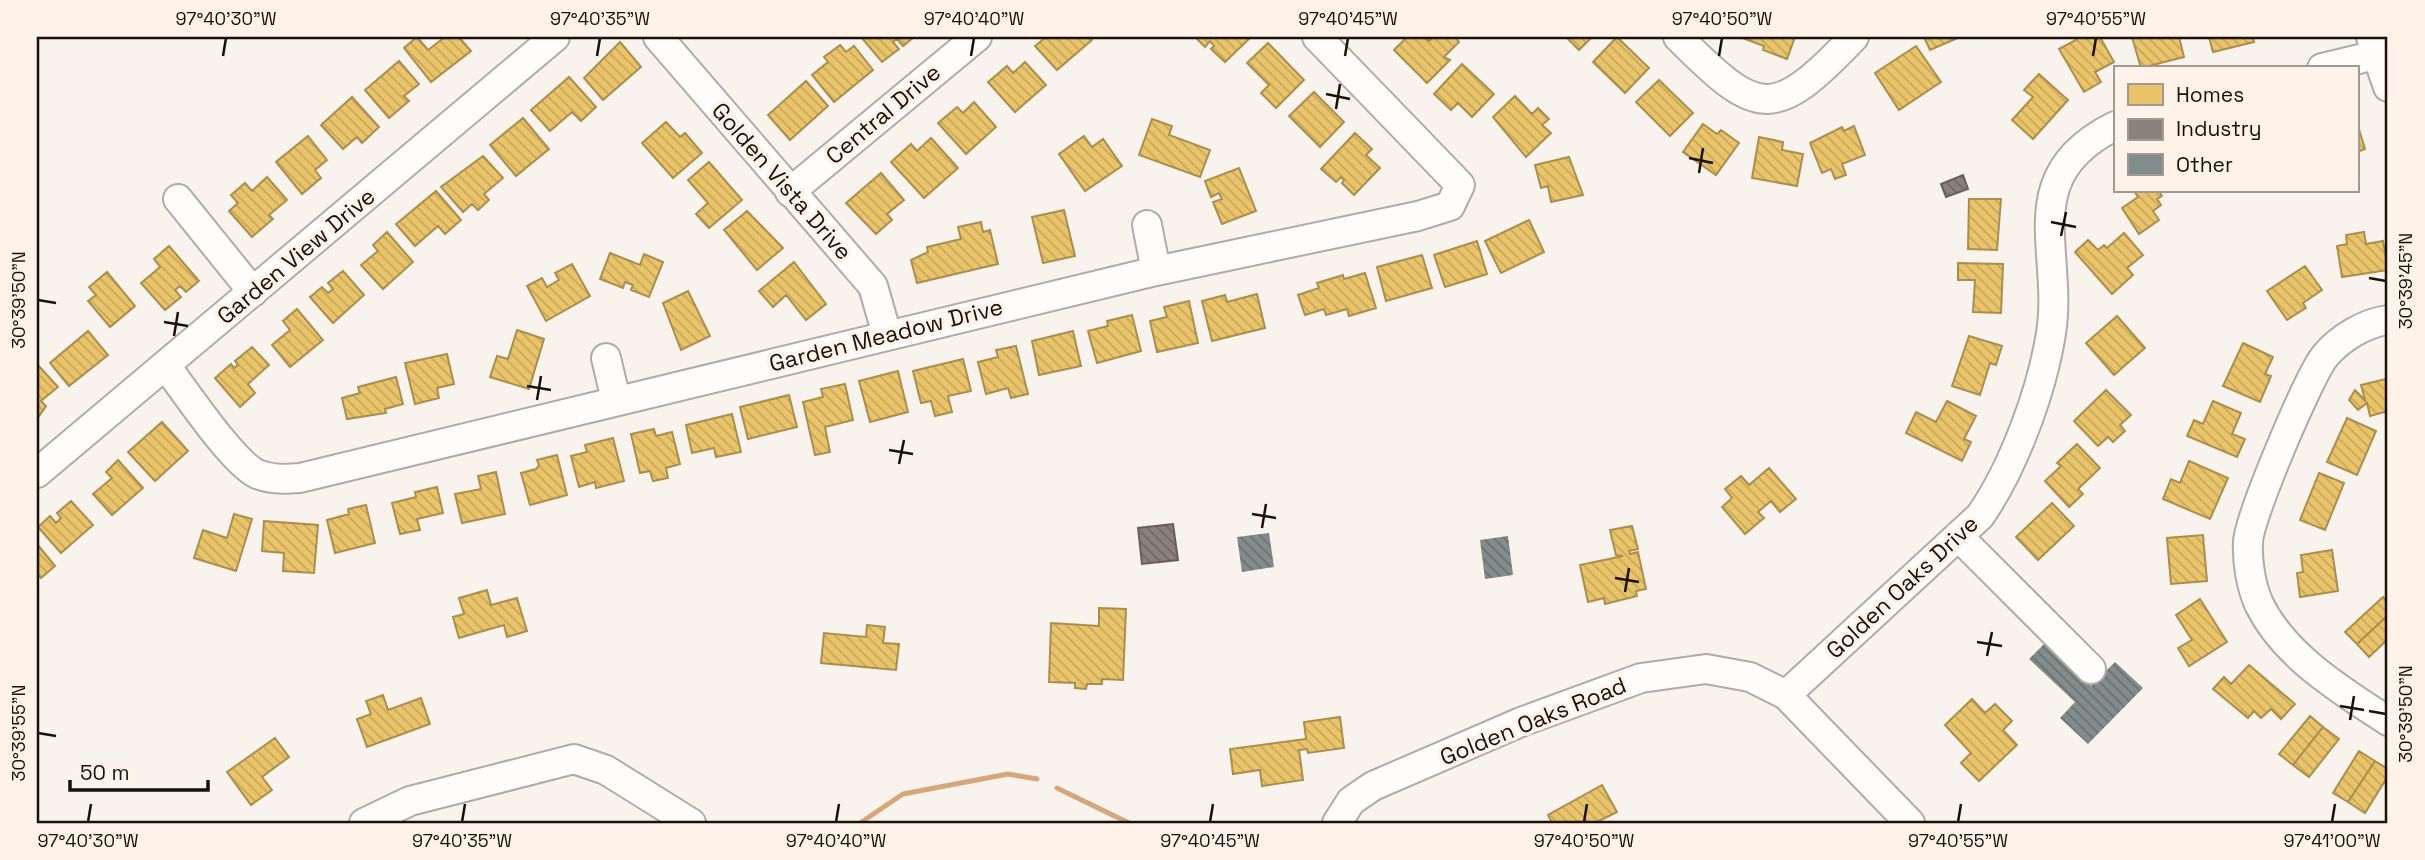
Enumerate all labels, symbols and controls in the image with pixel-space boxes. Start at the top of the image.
text: 97°40'30"W [176,7,277,30]
text: 97°40'35"W [550,7,650,30]
text: 97°40'40"W [924,7,1024,30]
text: 97°40'45"W [1298,7,1398,30]
text: 97°40'50"W [1672,7,1773,30]
text: 97°40'55"W [2046,7,2146,30]
street label: Central Drive [819,57,947,171]
legend [2114,66,2358,192]
text: Homes [2176,81,2244,108]
street label: Golden Vista Drive [705,96,859,266]
text: Industry [2176,115,2262,142]
text: Other [2176,151,2233,178]
street label: Garden View Drive [211,181,381,331]
text: 30°39'45"N [2394,233,2417,329]
text: 30°39'50"N [7,251,30,349]
street label: Garden Meadow Drive [766,291,1006,379]
street label: Golden Oaks Drive [1820,509,1984,665]
text: 30°39'50"N [2394,665,2417,763]
street label: Golden Oaks Road [1435,670,1631,772]
text: 30°39'55"N [7,685,30,781]
scale bar [70,748,208,792]
text: 50 m [80,759,130,786]
text: 97°40'30"W [38,829,139,852]
text: 97°40'35"W [412,829,512,852]
text: 97°40'40"W [786,829,886,852]
text: 97°40'45"W [1160,829,1260,852]
text: 97°40'50"W [1534,829,1635,852]
text: 97°40'55"W [1908,829,2008,852]
text: 97°41'00"W [2283,829,2381,852]

